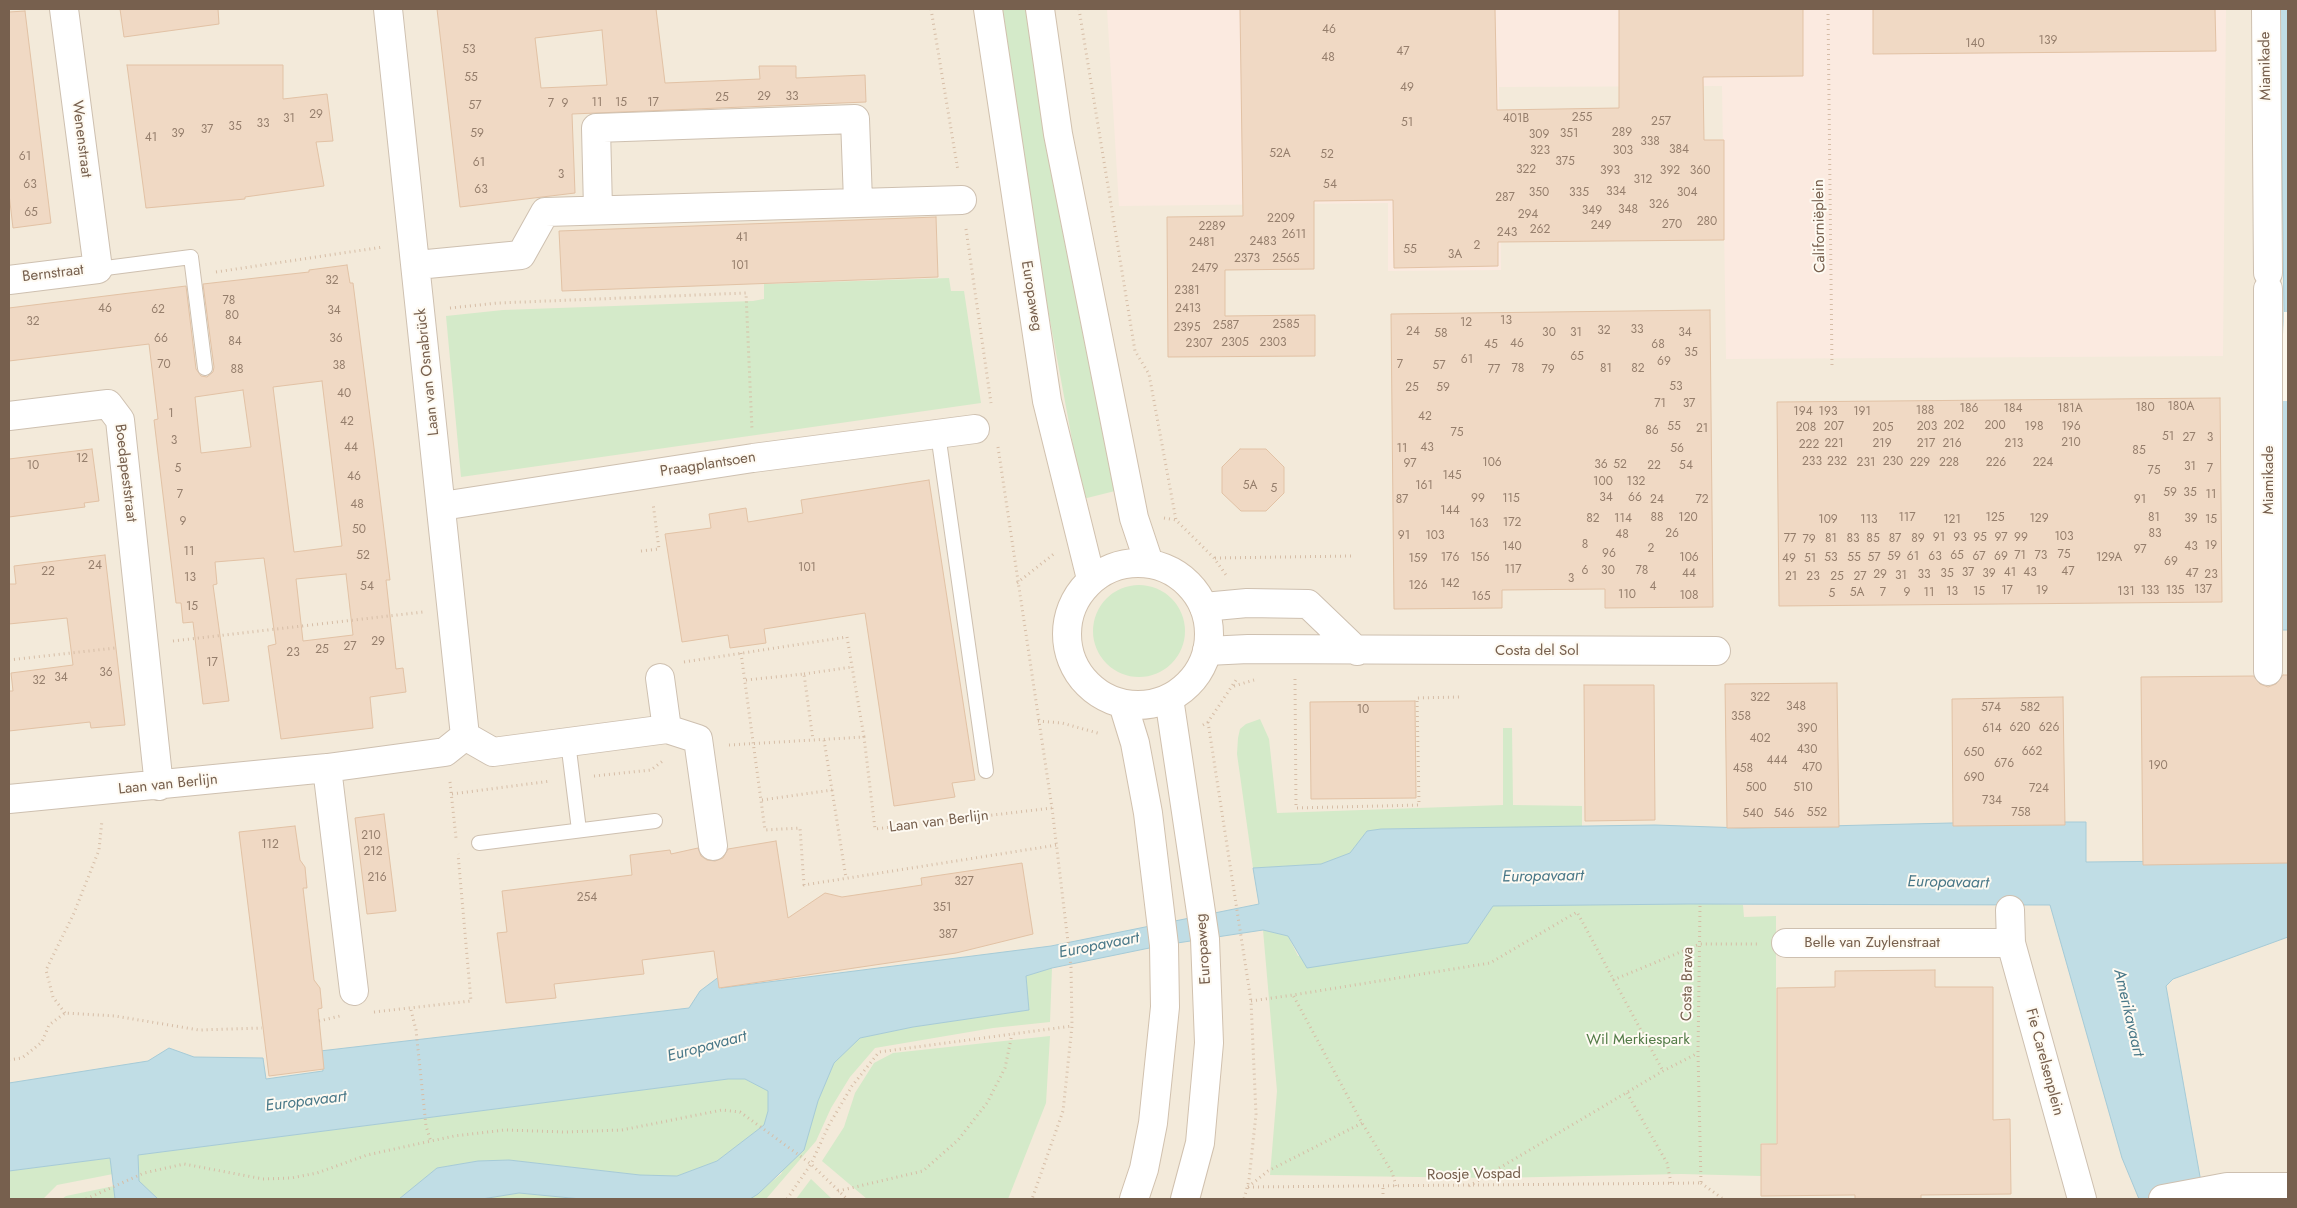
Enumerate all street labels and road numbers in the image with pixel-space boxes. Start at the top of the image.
street label: Miamikade [2256,31,2276,101]
street label: Wenenstraat [67,99,95,179]
street label: Californiëplein [1810,179,1830,273]
street label: Europaweg [1017,259,1045,333]
street label: Bernstraat [21,261,85,287]
street label: Laan van Osnabrück [412,307,444,437]
street label: Boedapeststraat [110,423,140,523]
street label: Miamikade [2260,446,2278,514]
street label: Praagplantsoen [659,449,757,481]
street label: Costa del Sol [1495,642,1579,660]
street label: Laan van Berlijn [117,771,219,799]
street label: Laan van Berlijn [888,807,990,837]
street label: Europaweg [1193,913,1215,985]
street label: Belle van Zuylenstraat [1804,934,1940,952]
street label: Costa Brava [1678,947,1698,1021]
street label: Fie Carelsenplein [2021,1006,2067,1118]
street label: Roosje Vospad [1427,1165,1521,1185]

